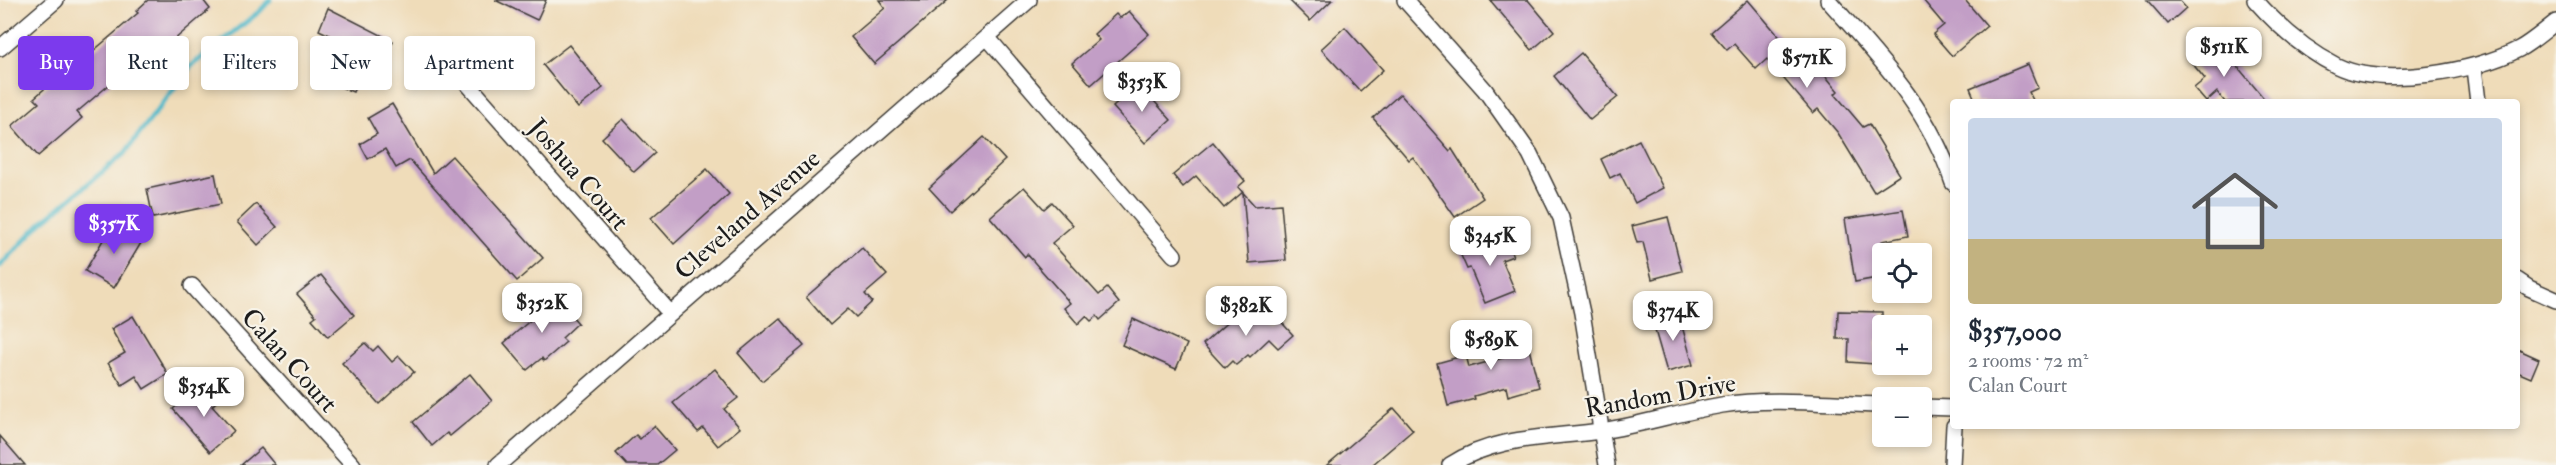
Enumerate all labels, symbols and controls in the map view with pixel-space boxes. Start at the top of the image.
pin: $511K [2182,27,2266,78]
text: $511K [2200,34,2248,59]
chip: Buy [18,36,94,90]
chip: Rent [106,36,189,90]
chip: Filters [201,36,298,90]
chip: New [310,36,392,90]
chip: Apartment [404,36,535,90]
pin: $571K [1765,38,1849,89]
text: $571K [1782,45,1832,70]
pin: $353K [1100,62,1184,113]
text: $353K [1117,69,1167,94]
street label: Joshua Court [520,111,635,237]
street label: Cleveland Avenue [668,143,827,287]
icon: home [2181,157,2289,265]
pin: $357K [72,204,156,255]
text: $357K [89,211,139,236]
pin: $345K [1448,216,1532,267]
text: $345K [1464,223,1516,248]
map controls [1872,243,1932,447]
button: locate [1872,243,1932,303]
pin: $352K [500,283,584,334]
pin: $382K [1204,286,1288,337]
text: $352K [516,290,568,315]
pin: $374K [1631,291,1715,342]
text: $382K [1220,293,1272,318]
text: $374K [1647,298,1699,323]
street label: Calan Court [234,302,344,419]
button: + [1872,315,1932,375]
text: $357,000 [1968,316,2062,348]
pin: $589K [1449,320,1533,371]
text: $589K [1464,327,1518,352]
text: 2 rooms · 72 m² [1968,348,2088,373]
pin: $354K [162,367,246,418]
street label: Random Drive [1582,367,1738,425]
text: Calan Court [1968,373,2067,398]
text: $354K [178,374,230,399]
button: − [1872,387,1932,447]

